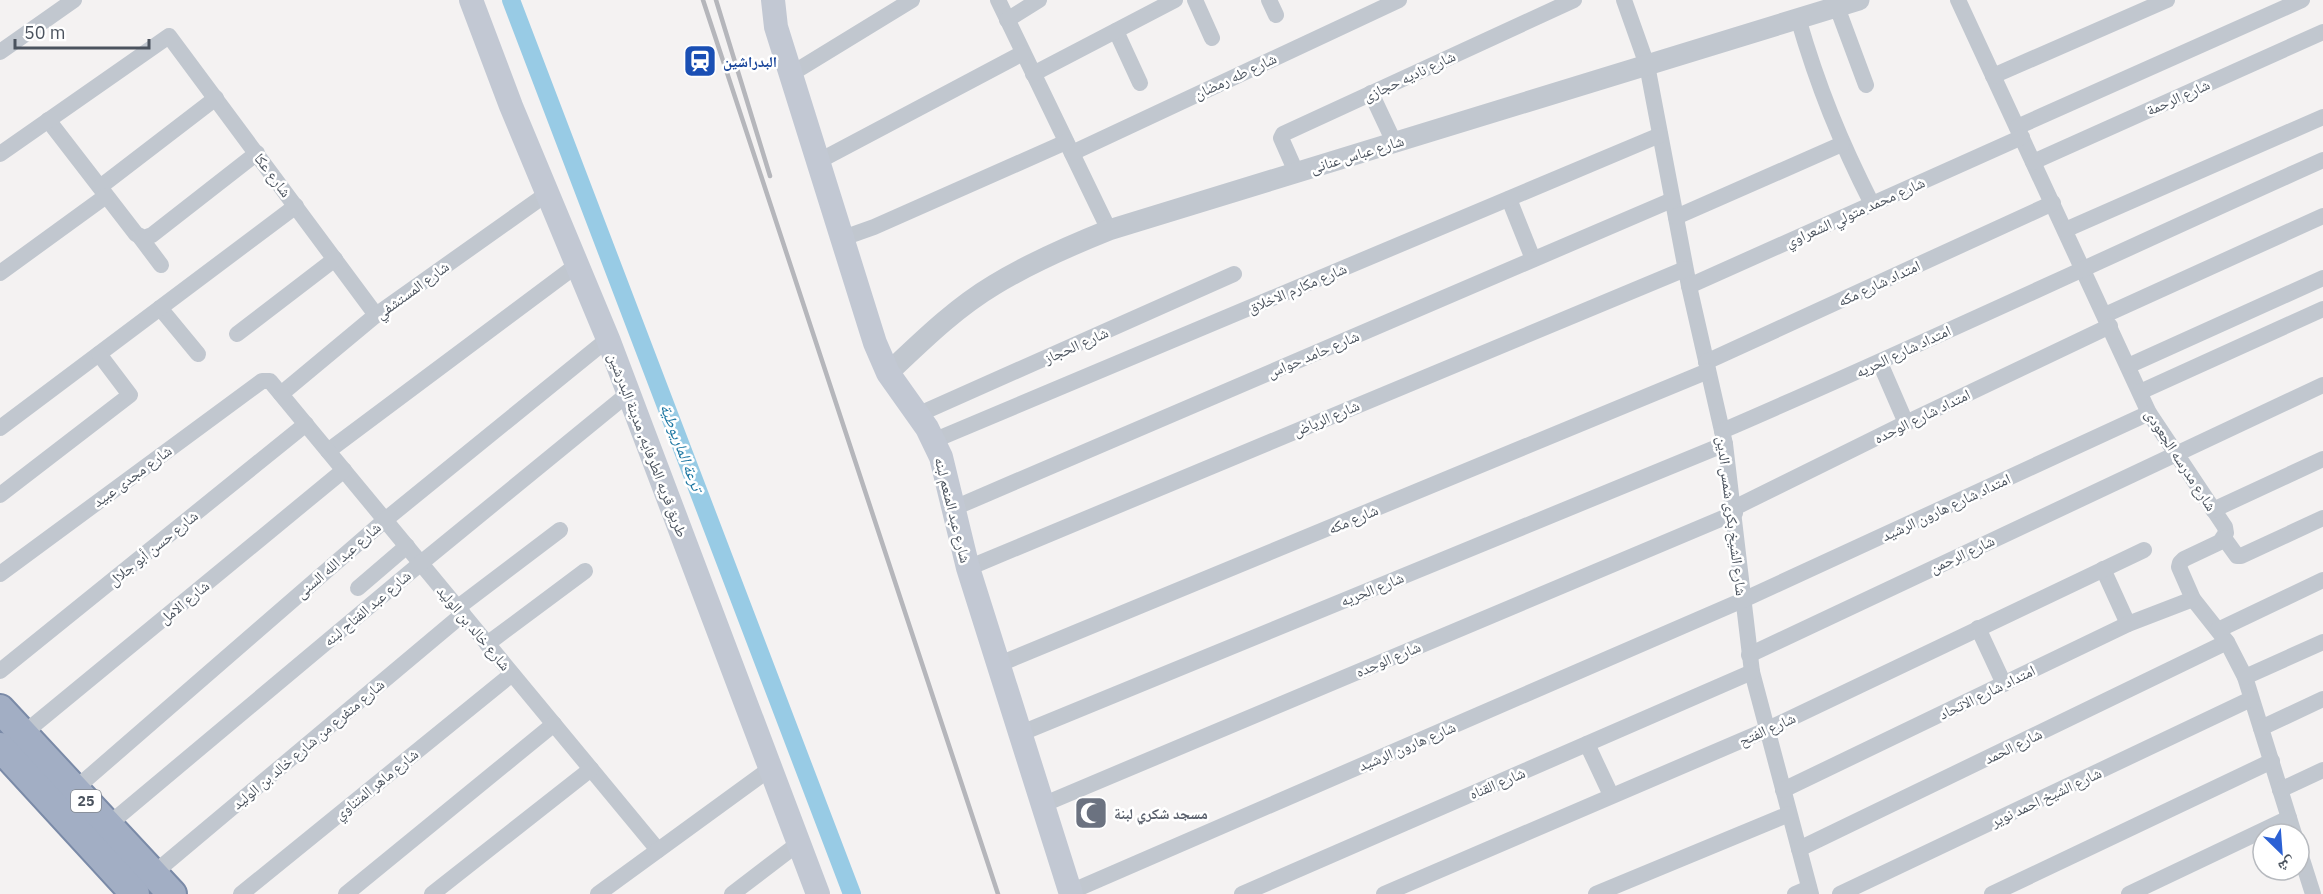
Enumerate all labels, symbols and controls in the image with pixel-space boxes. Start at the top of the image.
scale bar [15,12,148,50]
text: 50 m [24,21,66,44]
station icon: البدراشين [682,43,718,79]
street label: شارع ناديه حجازى [1360,46,1459,107]
street label: شارع طه رمضان [1191,48,1280,104]
place label: البدراشين [723,52,777,71]
street label: شارع الرحمة [2143,75,2213,120]
street label: شارع عباس عنانى [1308,131,1406,178]
street label: شارع عكا [249,149,296,202]
street label: شارع محمد متولي الشعراوي [1782,173,1929,254]
street label: امتداد شارع مكه [1835,256,1924,311]
street label: شارع المستشفي [371,257,454,325]
street label: شارع مكارم الاخلاق [1245,259,1350,318]
street label: امتداد شارع الحريه [1852,321,1954,382]
street label: شارع الحجاز [1040,322,1112,369]
street label: شارع حامد حواس [1264,326,1362,383]
street label: طريق قريه الطرفايه, مدينة البدرشين [603,350,692,540]
street label: امتداد شارع الوحده [1871,384,1974,448]
street label: شارع الرياض [1290,395,1363,441]
water label: ترعة الماريوطية [656,401,709,496]
street label: شارع مدرسه الجعودى [2140,406,2221,515]
street label: شارع الشيخ بكرى شمس الدين [1712,435,1751,597]
street label: شارع مجدى عبيد [89,441,176,512]
street label: شارع عبد المنعم لبنه [930,455,975,565]
street label: امتداد شارع هارون الرشيد [1879,469,2014,546]
street label: شارع مكه [1325,500,1381,539]
street label: شارع حسن أبو جلال [104,506,202,591]
street label: شارع عبد الله السنى [291,518,385,603]
street label: شارع الرحمن [1927,531,1998,578]
street label: شارع عبد الفتاح لبنه [319,566,415,651]
street label: شارع الحريه [1337,568,1407,611]
street label: شارع الامل [155,576,214,629]
street label: شارع خالد بن الوليد [432,582,515,675]
street label: شارع الوحده [1353,637,1424,682]
street label: امتداد شارع الاتحاد [1936,660,2039,724]
street label: شارع متفرع من شارع خالد بن الوليد [228,675,389,814]
street label: شارع الفتح [1736,708,1799,751]
street label: شارع هارون الرشيد [1356,717,1459,776]
street label: شارع الحمد [1981,724,2046,769]
street label: شارع ماهر المتناوي [330,744,424,826]
street label: شارع القناه [1466,763,1528,804]
street label: شارع الشيخ احمد نوير [1987,763,2105,832]
road number: 25 [71,790,101,812]
mosque icon: مسجد شكري لبنة [1073,795,1109,831]
place label: مسجد شكري لبنة [1114,804,1208,825]
north arrow [2251,822,2311,882]
text: ش [2275,853,2299,878]

